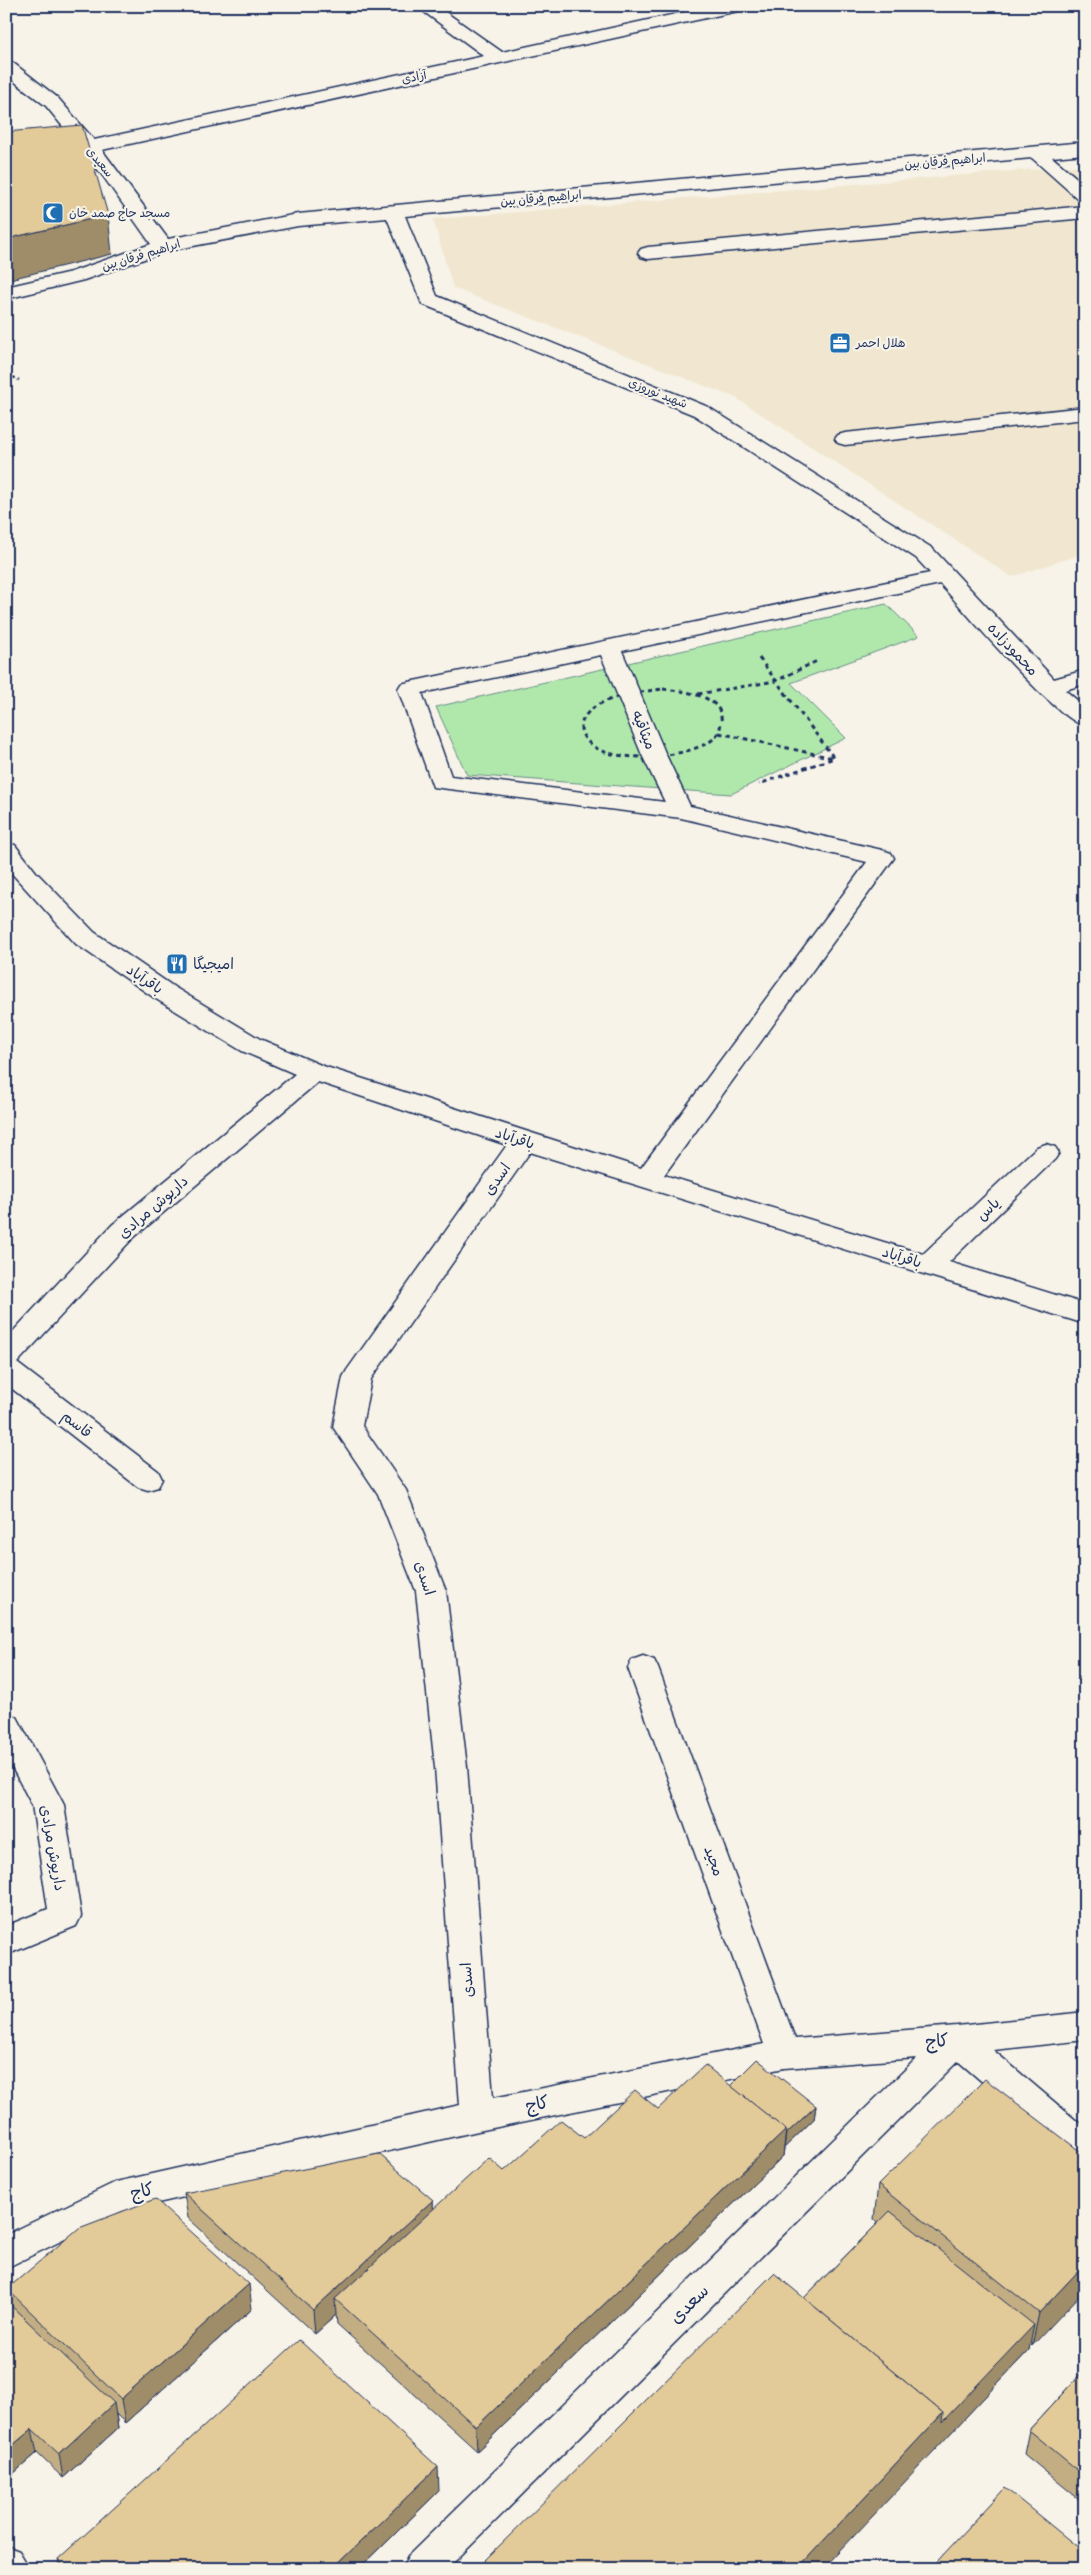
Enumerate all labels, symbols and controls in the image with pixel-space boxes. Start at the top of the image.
street label: آزادی [400,65,429,87]
street label: سعیدی [83,143,118,180]
street label: ابراهیم فرقان بین [904,148,986,174]
street label: ابراهیم فرقان بین [500,185,582,211]
mosque icon: مسجد حاج صمد خان [41,201,65,225]
place label: مسجد حاج صمد خان [69,204,170,222]
street label: ابراهیم فرقان بین [99,234,183,275]
office icon: هلال احمر [828,331,852,355]
place label: هلال احمر [855,334,906,351]
street label: شهید نوروزی [626,373,690,412]
street label: محمودزاده [983,617,1044,680]
street label: میثاقیه [627,707,662,753]
restaurant icon: امیجیگا [165,952,189,976]
place label: امیجیگا [193,953,234,974]
street label: باقرآباد [123,959,168,999]
street label: باقرآباد [493,1121,538,1154]
street label: اسدی [478,1158,515,1199]
street label: داریوش مرادی [113,1170,192,1243]
street label: یاس [971,1192,1004,1225]
street label: باقرآباد [880,1241,925,1272]
street label: قاسم [56,1405,97,1444]
street label: اسدی [410,1558,441,1598]
street label: داریوش مرادی [36,1803,71,1892]
street label: مجید [699,1843,730,1879]
street label: اسدی [455,1962,478,1998]
street label: کاج [924,2027,950,2054]
street label: کاج [523,2089,551,2118]
street label: کاج [128,2176,156,2205]
street label: سعدی [663,2278,714,2329]

